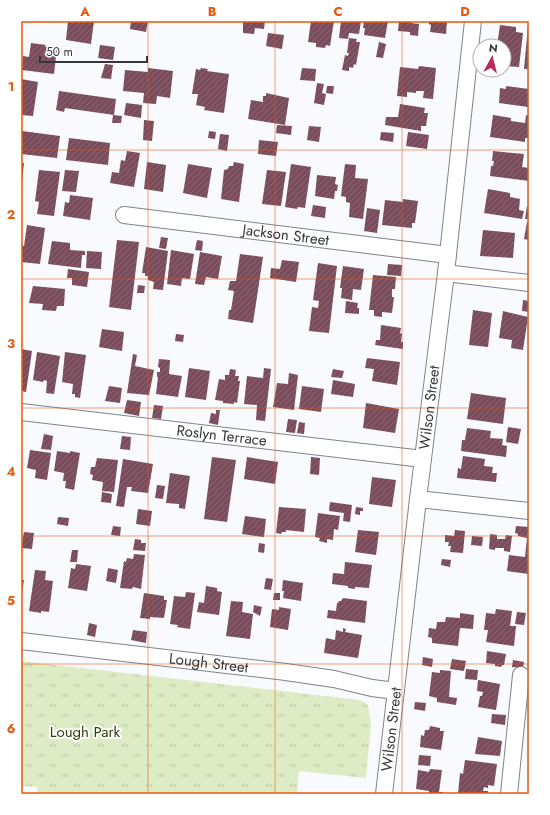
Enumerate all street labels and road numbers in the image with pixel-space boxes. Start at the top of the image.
street label: Jackson Street [239,218,331,251]
street label: Wilson Street [413,364,445,451]
street label: Roslyn Terrace [175,419,268,452]
street label: Lough Street [168,647,250,679]
street label: Wilson Street [376,686,407,773]

